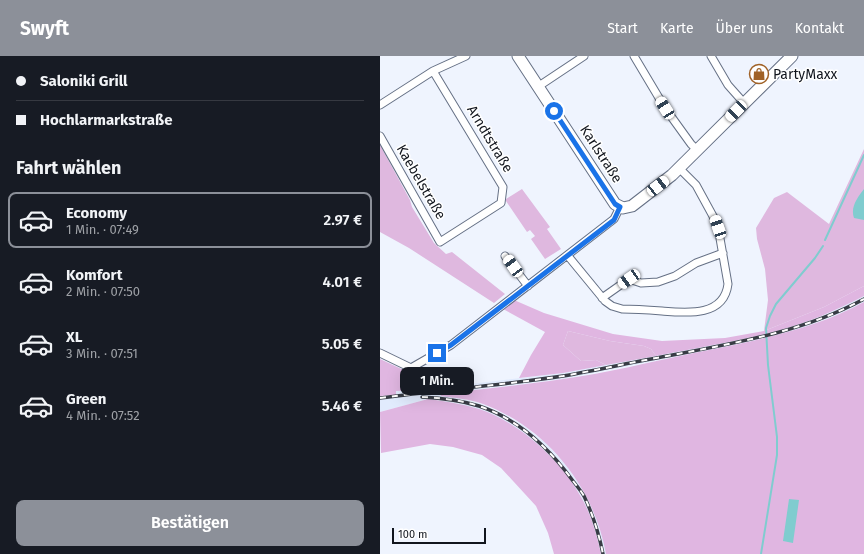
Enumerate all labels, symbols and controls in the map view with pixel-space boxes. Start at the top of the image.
text: Swyft [20,17,69,40]
text: Start [607,20,638,37]
text: Karte [660,20,694,37]
text: Über uns [716,20,773,37]
text: Kontakt [795,20,844,37]
shop icon: PartyMaxx [748,63,770,85]
place label: PartyMaxx [773,66,838,83]
text: Saloniki Grill [40,72,128,90]
car [654,95,676,121]
car [723,98,749,124]
street label: Arndtstraße [463,102,517,176]
route start [545,102,563,120]
text: Hochlarmarkstraße [40,111,172,129]
street label: Karlstraße [576,122,626,186]
street label: Kaebelstraße [393,142,449,222]
text: Fahrt wählen [16,157,121,179]
car [645,174,671,198]
icon: car [18,202,54,238]
text: Economy [66,204,127,222]
text: 2.97 € [324,211,362,229]
car [708,214,728,240]
text: 1 Min. · 07:49 [66,222,139,237]
car [501,253,525,279]
icon: car [18,264,54,300]
text: Komfort [66,266,122,284]
car [616,267,642,291]
text: 4.01 € [323,273,362,291]
text: 2 Min. · 07:50 [66,284,140,299]
icon: car [18,326,54,362]
text: XL [66,328,82,346]
text: 5.05 € [322,335,362,353]
route end [428,344,446,362]
text: 3 Min. · 07:51 [66,346,138,361]
callout: 1 Min. [400,367,474,395]
text: 1 Min. [420,373,454,388]
icon: car [18,388,54,424]
text: Green [66,390,106,408]
text: 5.46 € [322,397,362,415]
text: 4 Min. · 07:52 [66,408,140,423]
button: Bestätigen [16,500,364,546]
scale bar [392,526,486,545]
text: 100 m [398,528,427,541]

